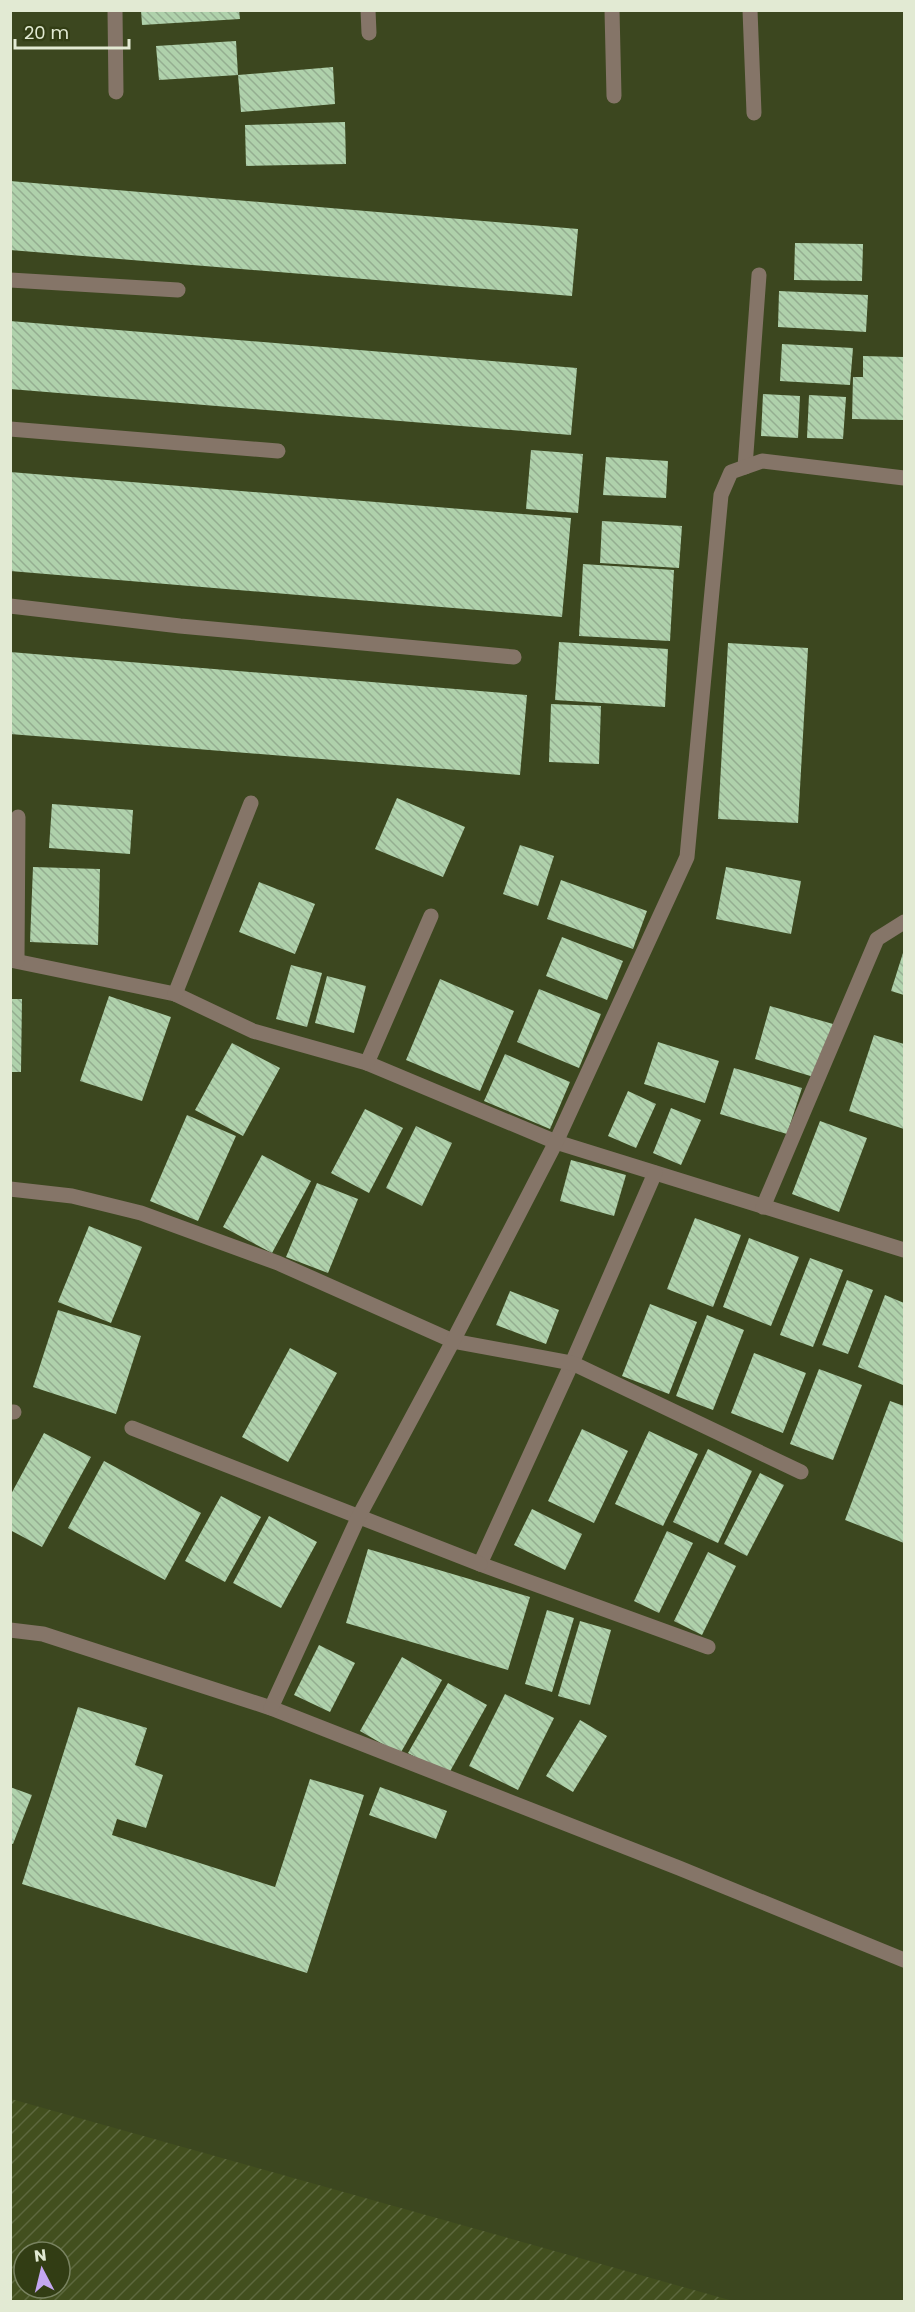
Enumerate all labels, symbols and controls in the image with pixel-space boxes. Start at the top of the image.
scale bar [15,12,129,50]
text: 20 m [24,20,69,45]
north arrow [12,2240,72,2300]
text: N [33,2243,48,2268]

